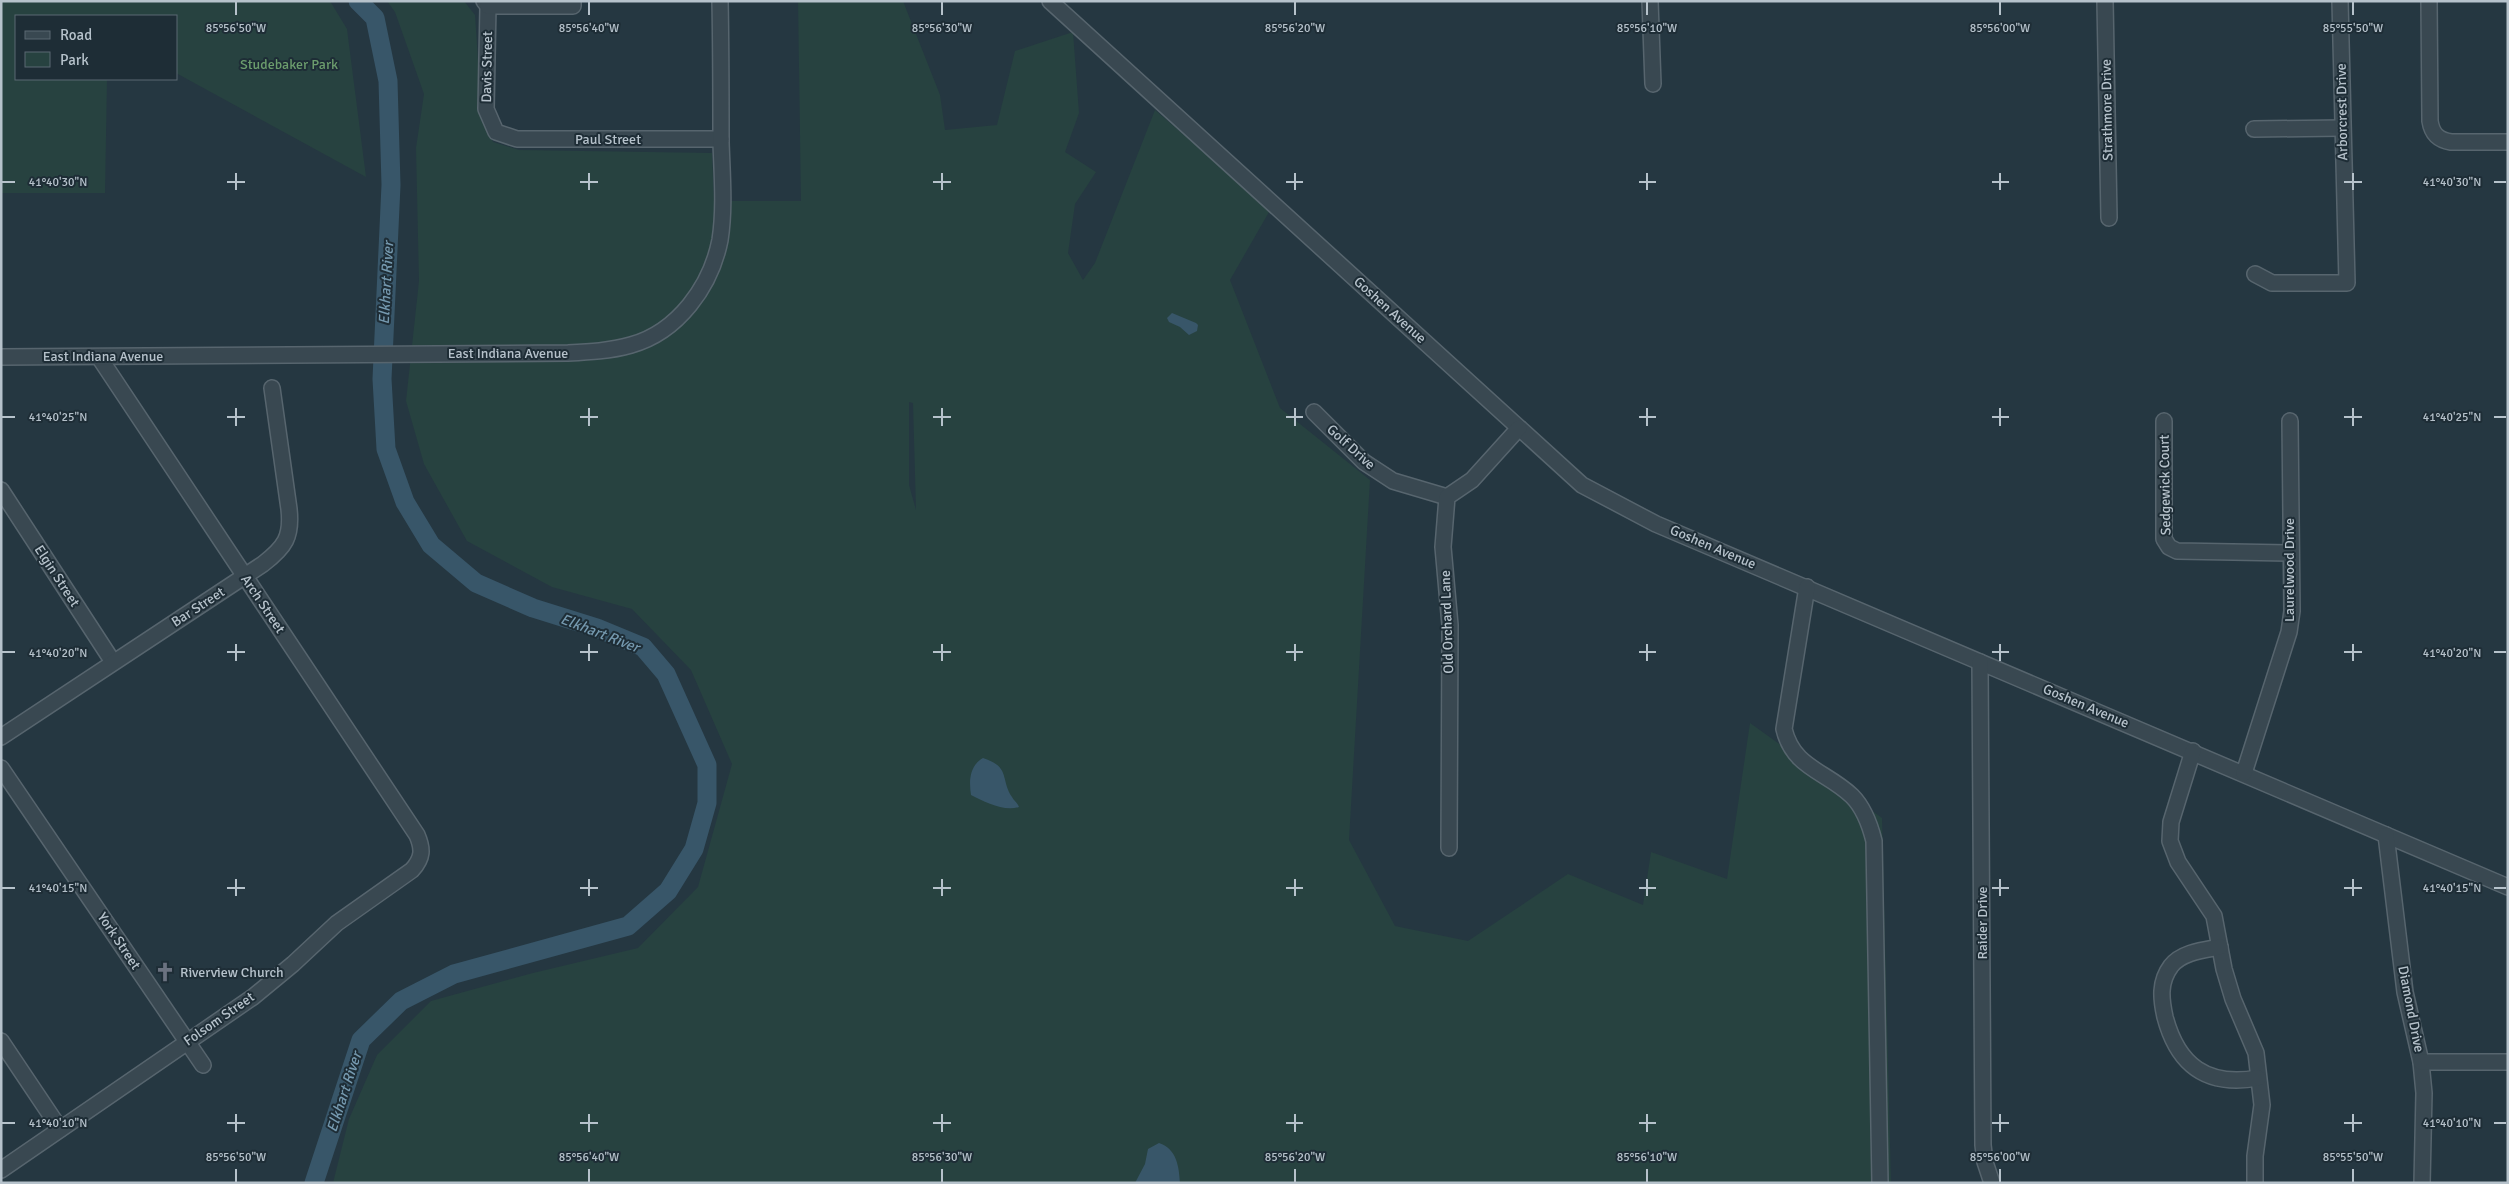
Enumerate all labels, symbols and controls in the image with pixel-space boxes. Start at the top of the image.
legend [15,15,178,80]
text: 85°56'50"W [206,21,266,36]
text: 85°56'40"W [559,21,619,36]
text: 85°56'30"W [912,21,972,36]
text: 85°56'20"W [1265,21,1325,36]
text: 85°56'10"W [1617,21,1677,36]
text: 85°56'00"W [1970,21,2030,36]
text: 85°55'50"W [2323,21,2383,36]
text: Road [60,26,92,44]
street label: Davis Street [478,31,496,103]
text: Park [60,51,89,69]
park label: Studebaker Park [240,56,338,73]
street label: Strathmore Drive [2098,59,2116,161]
street label: Arborcrest Drive [2333,63,2351,161]
street label: Paul Street [575,131,641,148]
text: 41°40'30"N [29,175,87,190]
text: 41°40'30"N [2423,175,2481,190]
water label: Elkhart River [375,239,397,325]
street label: Goshen Avenue [1350,273,1430,347]
street label: East Indiana Avenue [448,345,568,362]
street label: East Indiana Avenue [43,348,163,365]
text: 41°40'25"N [29,410,87,425]
text: 41°40'25"N [2423,410,2481,425]
street label: Golf Drive [1323,421,1379,473]
street label: Sedgewick Court [2156,434,2174,536]
street label: Laurelwood Drive [2281,518,2298,622]
street label: Goshen Avenue [1668,521,1758,573]
street label: Elgin Street [31,542,83,610]
street label: Old Orchard Lane [1437,570,1457,674]
street label: Arch Street [237,571,289,637]
street label: Bar Street [168,583,228,631]
water label: Elkhart River [558,610,644,657]
text: 41°40'20"N [29,646,87,661]
text: 41°40'20"N [2423,646,2481,661]
street label: Goshen Avenue [2041,680,2131,732]
text: 41°40'15"N [29,881,87,896]
text: 41°40'15"N [2423,881,2481,896]
street label: Raider Drive [1974,886,1991,960]
street label: York Street [94,909,144,973]
church icon: Riverview Church [154,961,176,983]
place label: Riverview Church [180,964,284,981]
street label: Diamond Drive [2394,964,2428,1054]
street label: Folsom Street [180,988,258,1050]
water label: Elkhart River [323,1047,366,1134]
text: 41°40'10"N [29,1116,87,1131]
text: 41°40'10"N [2423,1116,2481,1131]
text: 85°56'50"W [206,1150,266,1165]
text: 85°56'40"W [559,1150,619,1165]
text: 85°56'30"W [912,1150,972,1165]
text: 85°56'20"W [1265,1150,1325,1165]
text: 85°56'10"W [1617,1150,1677,1165]
text: 85°56'00"W [1970,1150,2030,1165]
text: 85°55'50"W [2323,1150,2383,1165]

